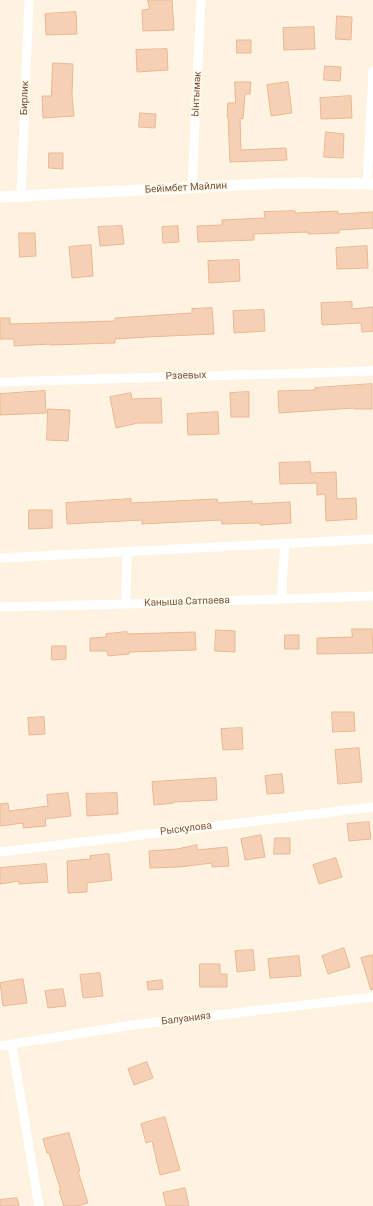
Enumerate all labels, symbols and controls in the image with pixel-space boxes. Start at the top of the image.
street label: Ынтымак [190,71,204,117]
street label: Бирлик [18,81,32,115]
street label: Бейімбет Майлин [144,180,228,196]
street label: Рзаевых [166,369,206,383]
street label: Каныша Сатпаева [144,595,230,609]
street label: Рыскулова [160,820,212,838]
street label: Балуанияз [161,1010,211,1028]

